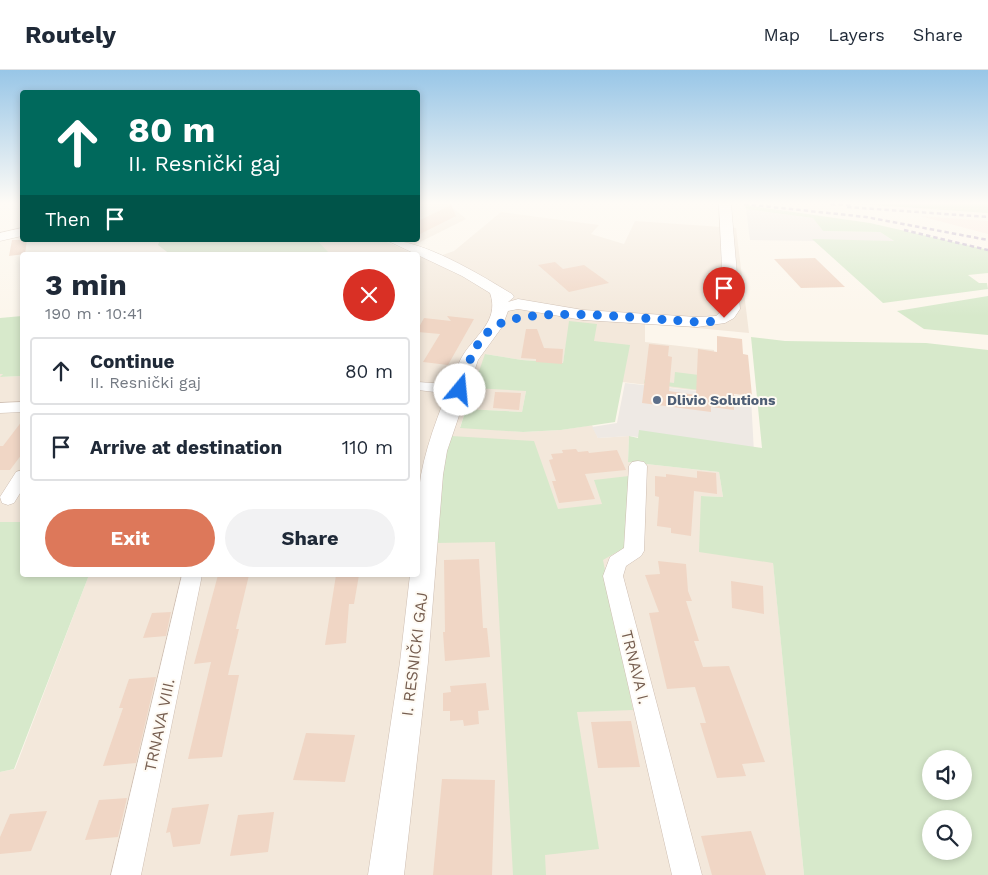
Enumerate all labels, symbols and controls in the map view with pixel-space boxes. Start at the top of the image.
text: Routely [25,21,116,49]
text: Map [763,24,800,45]
text: Layers [828,24,885,45]
text: Share [913,24,963,45]
text: 80 m [128,109,215,151]
icon: ahead [45,110,110,175]
text: II. Resnički gaj [128,151,281,176]
icon: arrive [101,205,129,233]
text: Then [45,208,91,231]
text: 3 min [45,267,127,302]
pin [703,267,745,318]
button: close [343,269,395,321]
icon: arrive [710,274,738,302]
text: 190 m · 10:41 [45,304,143,323]
text: Continue [90,350,174,373]
icon: ahead [47,357,75,385]
text: 80 m [345,360,393,383]
position arrow [433,363,485,415]
text: II. Resnički gaj [90,373,201,392]
place label: Dlivio Solutions [667,392,776,408]
marker: Dlivio Solutions [651,394,663,406]
icon: arrive [47,433,75,461]
text: Arrive at destination [90,436,282,459]
text: 110 m [342,436,393,459]
button: Exit [45,509,215,567]
button: Share [225,509,395,567]
street label: I. RESNIČKI GAJ [397,591,432,717]
street label: TRNAVA I. [617,628,654,706]
street label: TRNAVA VIII. [140,677,179,773]
map controls [922,750,972,860]
button: sound [922,750,972,800]
button: search [922,810,972,860]

